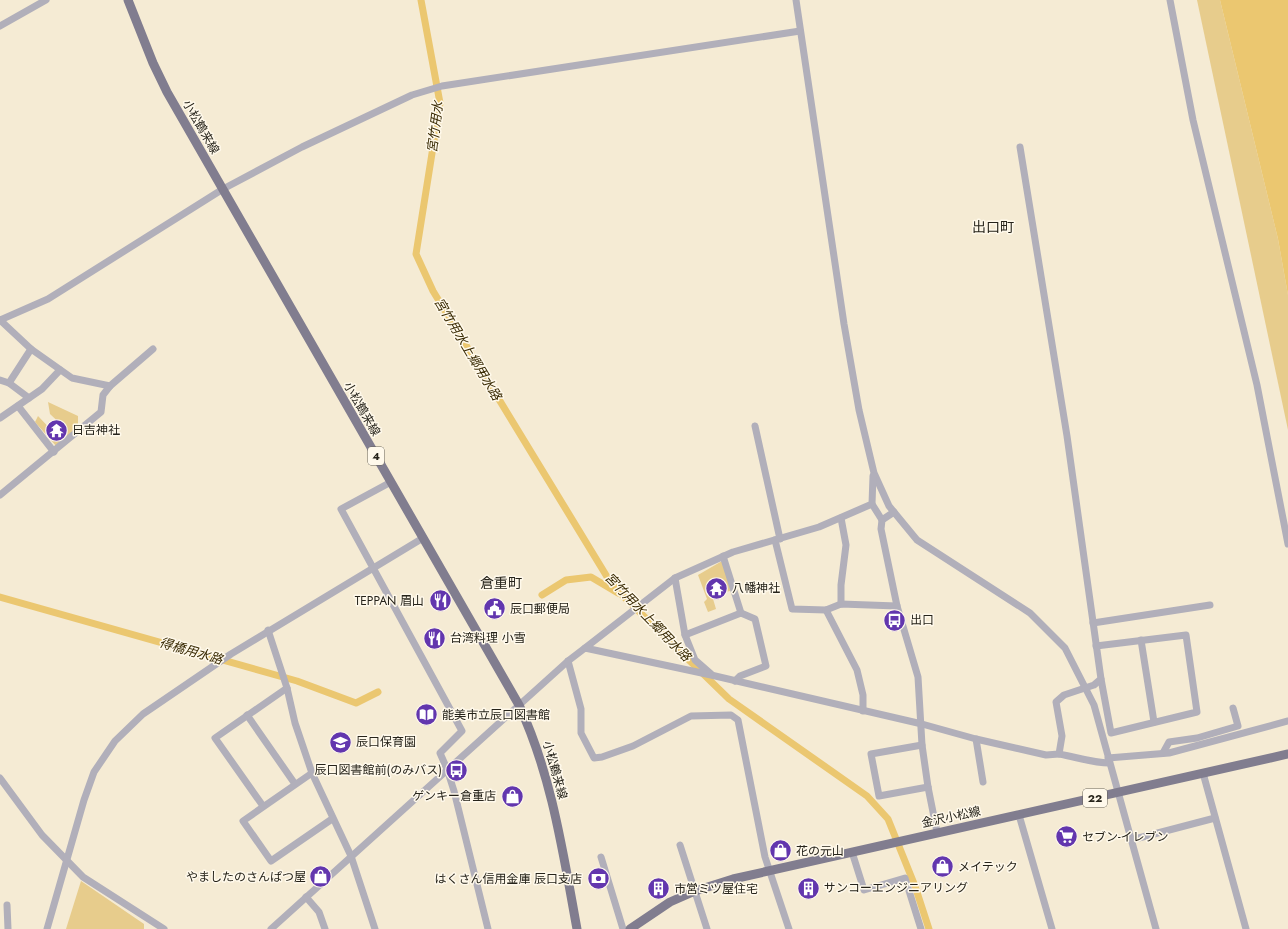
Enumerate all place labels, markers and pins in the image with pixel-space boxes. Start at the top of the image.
temple icon: 日吉神社 [44,417,70,443]
place label: 日吉神社 [72,421,120,439]
temple icon: 八幡神社 [703,575,729,601]
place label: 八幡神社 [732,579,780,597]
restaurant icon: TEPPAN 眉山 [427,588,453,614]
place label: TEPPAN 眉山 [355,592,424,610]
public building icon: 辰口郵便局 [482,596,508,622]
place label: 辰口郵便局 [510,600,570,618]
bus stop icon: 出口 [881,607,907,633]
place label: 出口 [910,611,934,629]
restaurant icon: 台湾料理 小雪 [422,625,448,651]
place label: 台湾料理 小雪 [450,629,526,647]
library icon: 能美市立辰口図書館 [413,702,439,728]
place label: 能美市立辰口図書館 [442,706,550,724]
school or university icon: 辰口保育園 [327,729,353,755]
place label: 辰口保育園 [356,733,416,751]
bus stop icon: 辰口図書館前(のみバス) [444,757,470,783]
place label: 辰口図書館前(のみバス) [315,761,442,779]
shop icon: ゲンキー倉重店 [499,783,525,809]
place label: ゲンキー倉重店 [412,787,496,805]
supermarket icon: セブン-イレブン [1054,824,1080,850]
place label: セブン-イレブン [1082,828,1169,846]
shop icon: 花の元山 [768,838,794,864]
place label: 花の元山 [796,842,844,860]
shop icon: メイテック [930,854,956,880]
place label: メイテック [958,858,1018,876]
shop icon: やましたのさんぱつ屋 [308,864,334,890]
bank icon: はくさん信用金庫 辰口支店 [585,866,611,892]
place label: やましたのさんぱつ屋 [186,868,306,886]
place label: はくさん信用金庫 辰口支店 [434,870,582,888]
building icon: サンコーエンジニアリング [796,875,822,901]
building icon: 市営ミツ屋住宅 [645,876,671,902]
place label: サンコーエンジニアリング [824,879,968,897]
place label: 市営ミツ屋住宅 [674,880,758,898]

